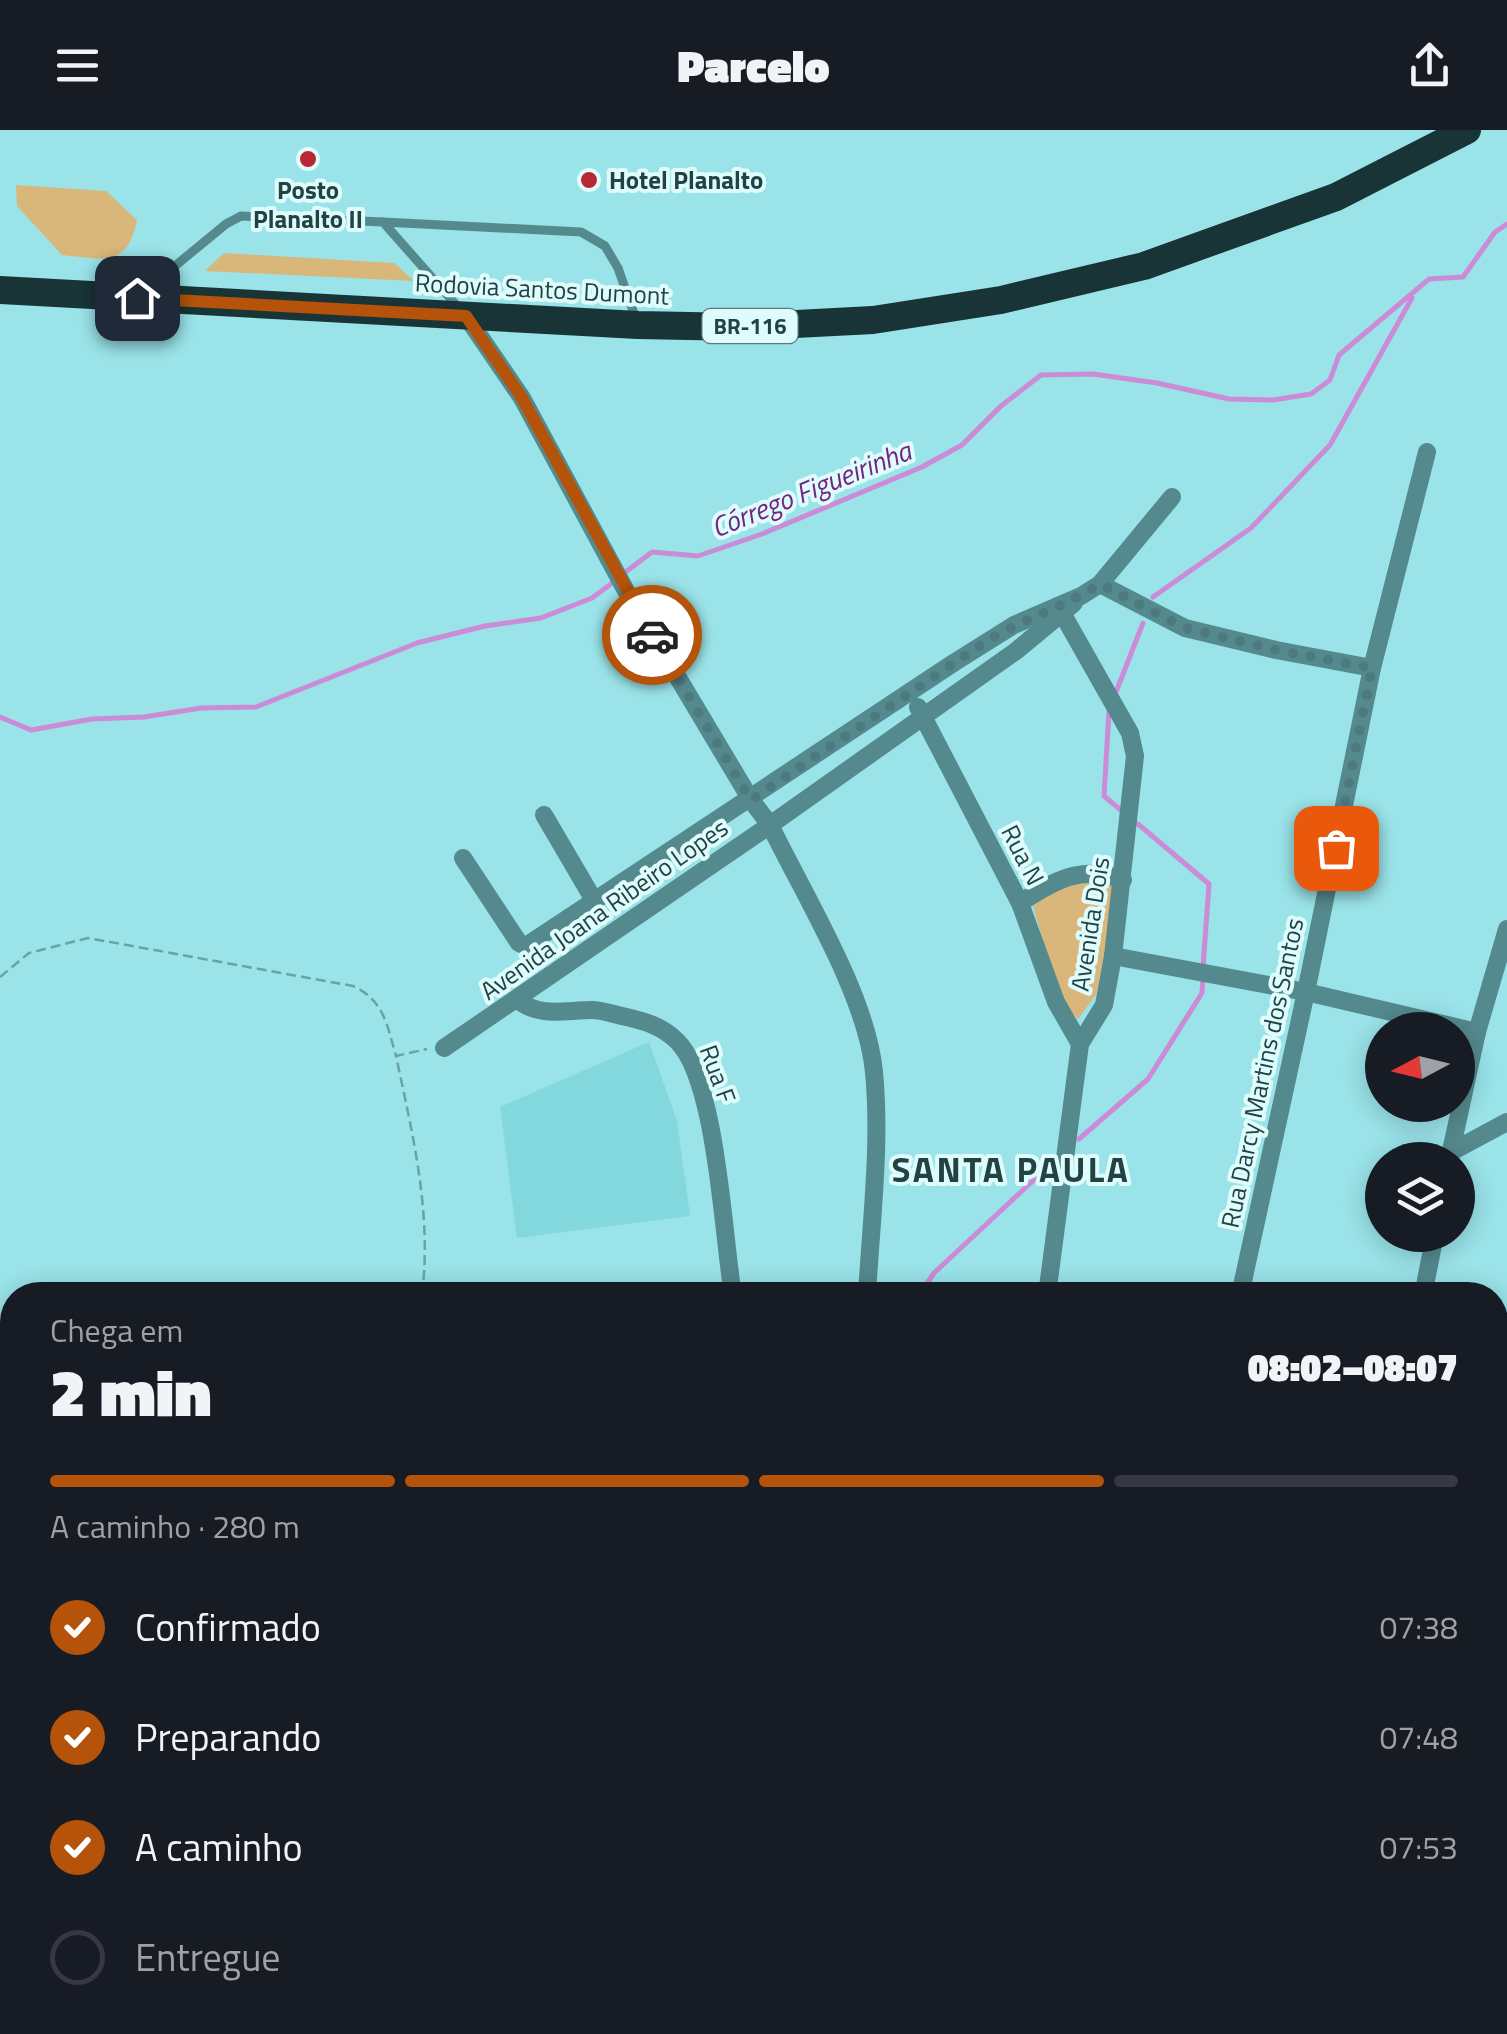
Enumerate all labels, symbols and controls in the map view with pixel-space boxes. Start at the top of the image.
text: Parcelo [677,31,830,99]
icon: menu [50,38,105,93]
icon: share [1402,38,1457,93]
marker: Posto Planalto II [297,148,319,170]
place label: Hotel Planalto [609,161,763,199]
marker: Hotel Planalto [578,169,600,191]
place label: Posto Planalto II [253,171,363,238]
pin [95,256,180,341]
street label: Rodovia Santos Dumont [414,263,670,315]
icon: home [110,271,165,326]
road number: BR-116 [702,309,798,343]
water label: Córrego Figueirinha [704,428,919,548]
courier [602,585,702,685]
icon: car [625,608,680,663]
pin [1294,806,1379,891]
street label: Avenida Joana Ribeiro Lopes [472,809,736,1009]
street label: Rua N [992,818,1054,892]
icon: bag [1309,821,1364,876]
street label: Avenida Dois [1061,854,1119,994]
street label: Rua Darcy Martins dos Santos [1211,915,1313,1231]
north arrow [1365,1012,1475,1122]
map controls [1365,1012,1475,1252]
street label: Rua F [690,1039,746,1109]
district label: SANTA PAULA [892,1142,1130,1196]
button: layers [1365,1142,1475,1252]
text: Chega em [50,1306,183,1354]
text: 08:02–08:07 [1248,1338,1458,1396]
text: 2 min [50,1342,211,1441]
text: A caminho · 280 m [50,1502,300,1550]
text: Confirmado [135,1598,321,1656]
icon: check [50,1600,105,1655]
text: 07:38 [1379,1603,1458,1651]
text: Preparando [135,1708,321,1766]
icon: check [50,1710,105,1765]
text: 07:48 [1379,1713,1458,1761]
text: A caminho [135,1818,303,1876]
icon: check [50,1820,105,1875]
text: 07:53 [1379,1823,1458,1871]
text: Entregue [135,1928,281,1986]

